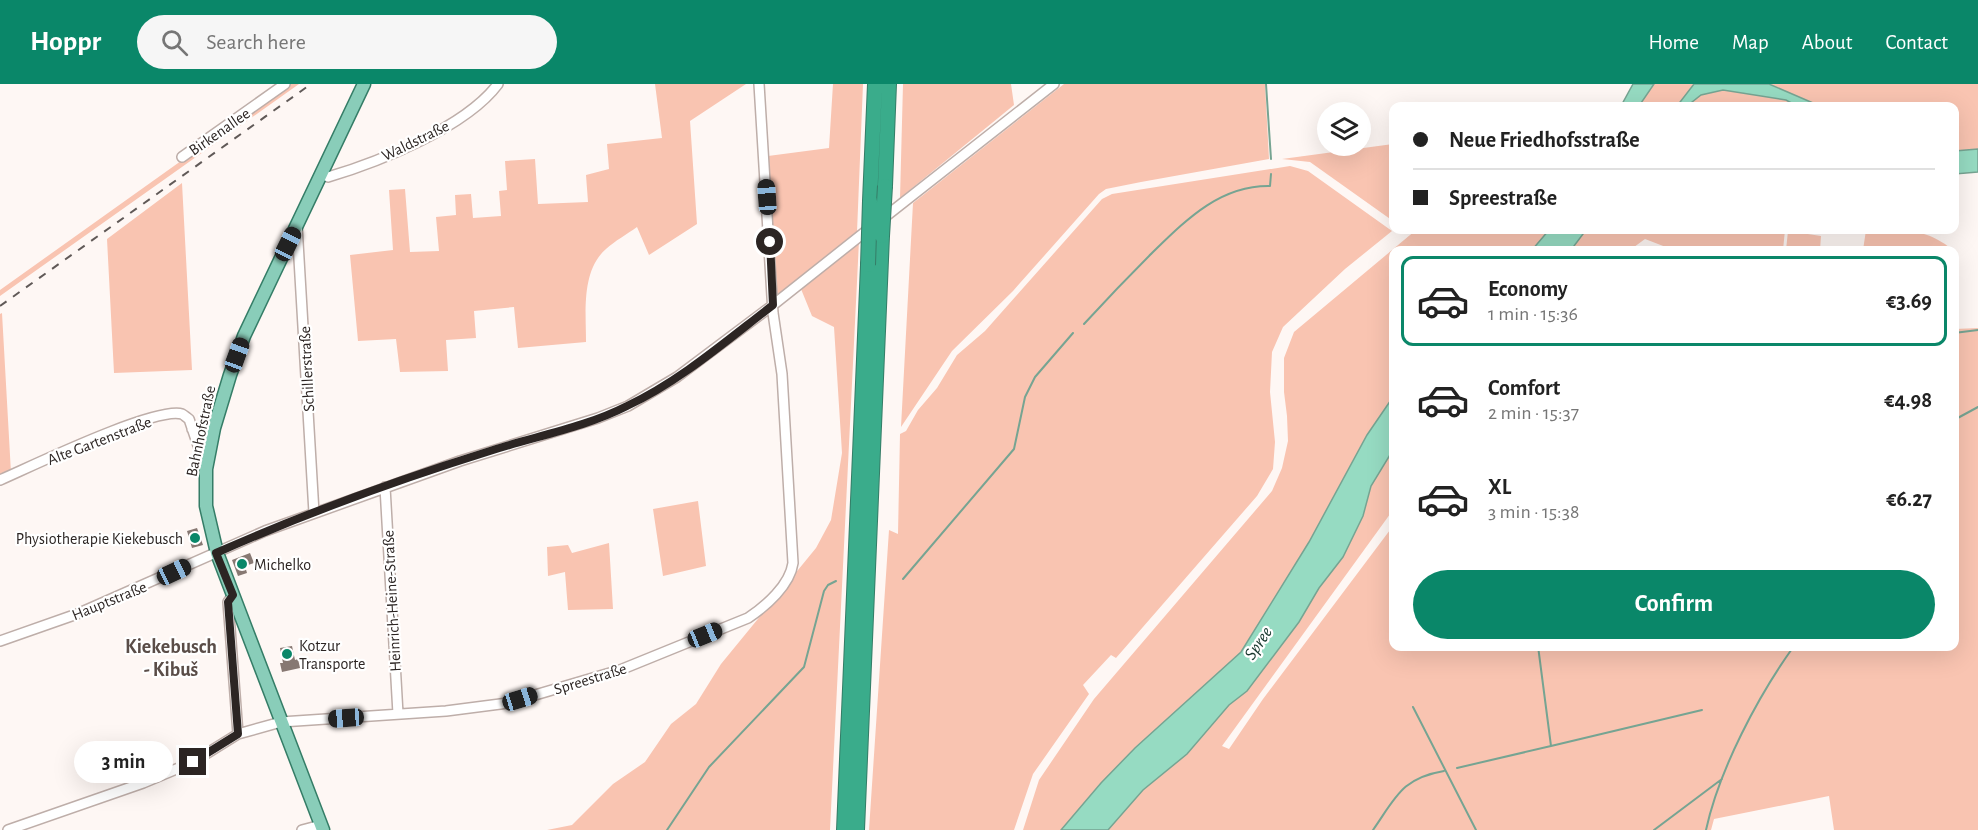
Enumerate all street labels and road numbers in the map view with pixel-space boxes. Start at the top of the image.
street label: Birkenallee [186,105,253,159]
street label: Waldstraße [379,118,452,164]
street label: Schillerstraße [297,326,317,412]
street label: Bahnhofstraße [184,384,218,478]
street label: Alte Gartenstraße [45,414,154,468]
street label: Heinrich-Heine-Straße [380,530,404,672]
street label: Hauptstraße [70,579,149,623]
street label: Spreestraße [552,660,629,698]

